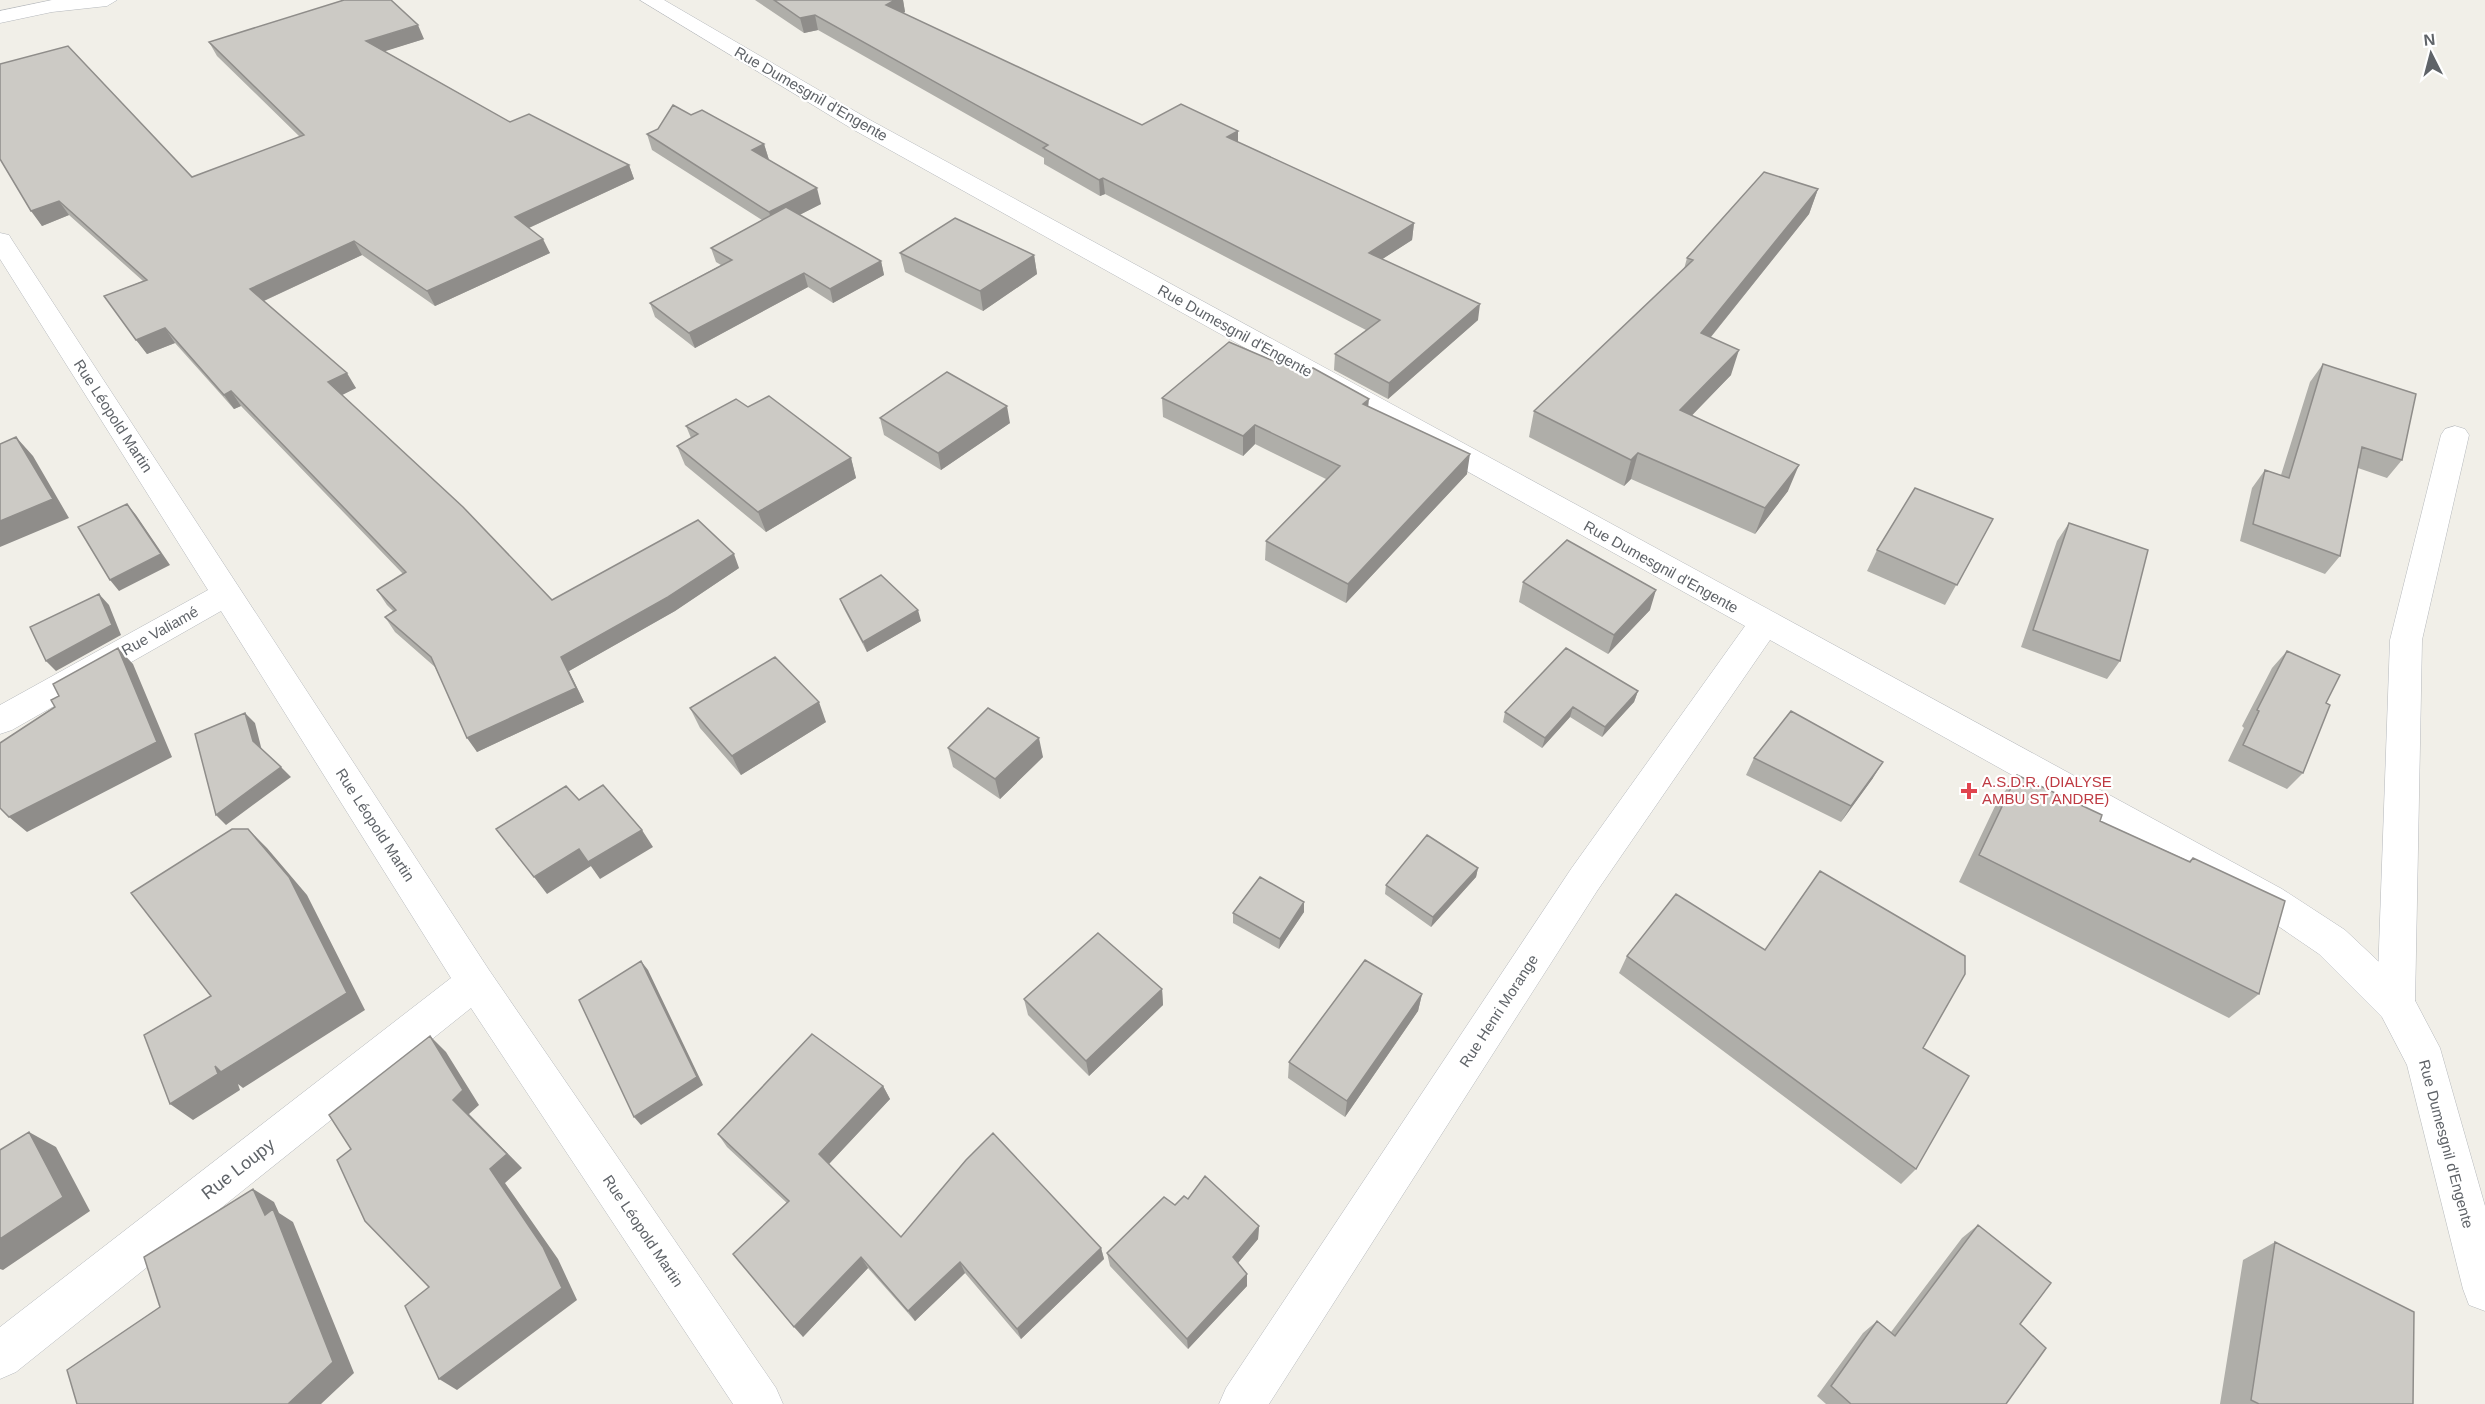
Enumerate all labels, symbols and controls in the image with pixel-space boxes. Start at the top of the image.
north arrow [2401,24,2461,84]
text: N [2423,31,2436,49]
street label: Rue Dumesgnil d'Engente [732,43,891,144]
street label: Rue Dumesgnil d'Engente [1155,281,1315,380]
street label: Rue Léopold Martin [71,356,156,475]
street label: Rue Dumesgnil d'Engente [1581,517,1741,616]
street label: Rue Valiamé [119,603,201,659]
street label: Rue Léopold Martin [333,765,418,884]
place label: A.S.D.R. (DIALYSE AMBU ST ANDRE) [1982,773,2112,807]
marker: A.S.D.R. (DIALYSE AMBU ST ANDRE) [1960,782,1978,800]
street label: Rue Henri Morange [1456,951,1541,1070]
street label: Rue Dumesgnil d'Engente [2416,1058,2477,1230]
street label: Rue Loupy [198,1134,278,1204]
street label: Rue Léopold Martin [600,1172,687,1290]

